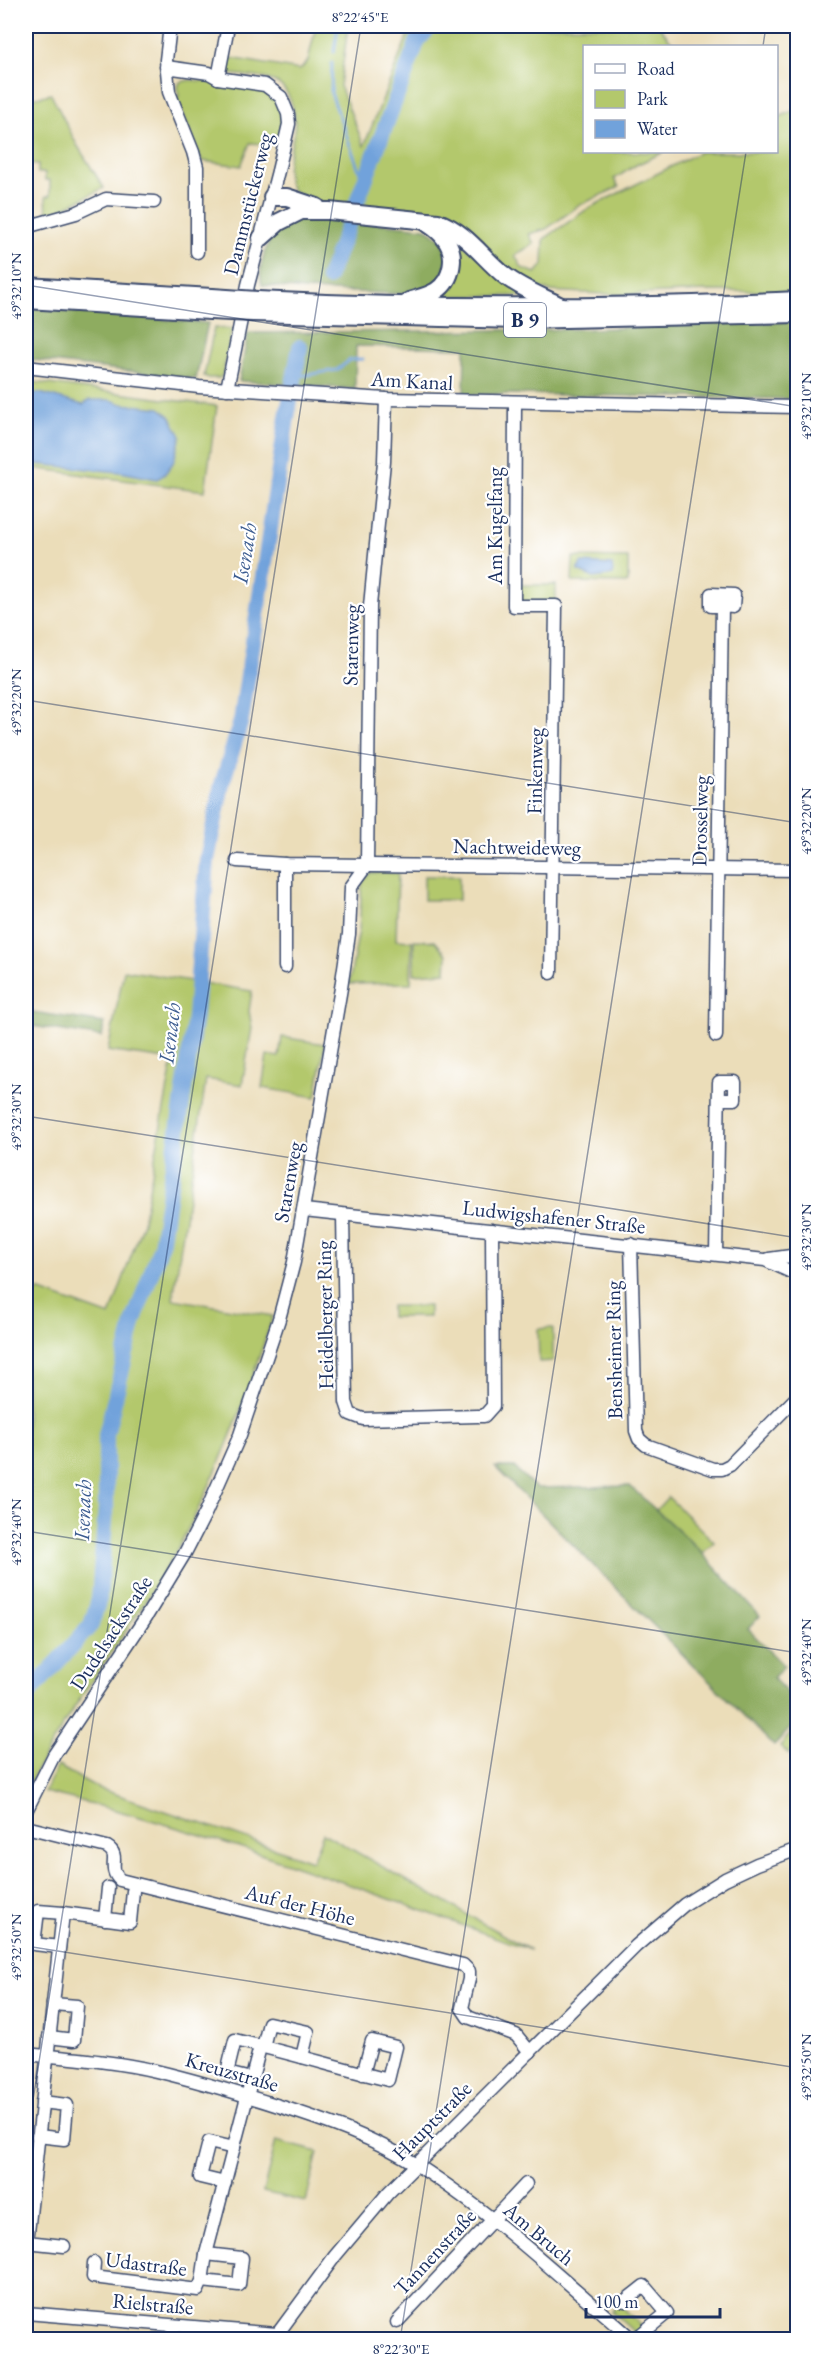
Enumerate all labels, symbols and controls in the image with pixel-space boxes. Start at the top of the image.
text: 8°22'45"E [332,7,389,26]
legend [583,45,778,153]
text: Road [637,57,676,80]
text: Park [637,87,668,110]
text: Water [637,117,678,140]
street label: Dammstückerweg [217,129,278,278]
text: 49°32'10"N [6,252,25,320]
road number: B 9 [504,303,546,337]
street label: Am Kanal [369,365,454,396]
text: 49°32'10"N [796,372,815,440]
street label: Am Kugelfang [481,466,508,586]
water label: Isenach [225,520,264,587]
street label: Starenweg [336,603,365,686]
text: 49°32'20"N [6,668,25,736]
street label: Finkenweg [520,727,549,815]
street label: Drosselweg [685,774,714,867]
text: 49°32'20"N [796,787,815,855]
street label: Nachtweideweg [453,832,582,861]
water label: Isenach [151,1001,188,1066]
text: 49°32'30"N [6,1083,25,1151]
street label: Starenweg [267,1138,308,1224]
street label: Ludwigshafener Straße [461,1193,647,1240]
text: 49°32'30"N [796,1203,815,1271]
street label: Heidelberger Ring [310,1239,339,1390]
street label: Bensheimer Ring [599,1280,628,1420]
water label: Isenach [67,1479,98,1542]
text: 49°32'40"N [6,1498,25,1566]
street label: Dudelsackstraße [63,1570,158,1695]
text: 49°32'40"N [796,1618,815,1686]
street label: Auf der Höhe [241,1878,358,1931]
text: 49°32'50"N [6,1913,25,1981]
text: 49°32'50"N [796,2033,815,2101]
street label: Kreuzstraße [182,2045,282,2098]
street label: Hauptstraße [386,2075,477,2166]
street label: Am Bruch [497,2195,581,2271]
street label: Tannenstraße [388,2203,482,2301]
street label: Udastraße [104,2245,188,2282]
scale bar [586,2281,720,2319]
street label: Rielstraße [112,2287,195,2320]
text: 100 m [595,2290,639,2313]
text: 8°22'30"E [373,2339,430,2358]

